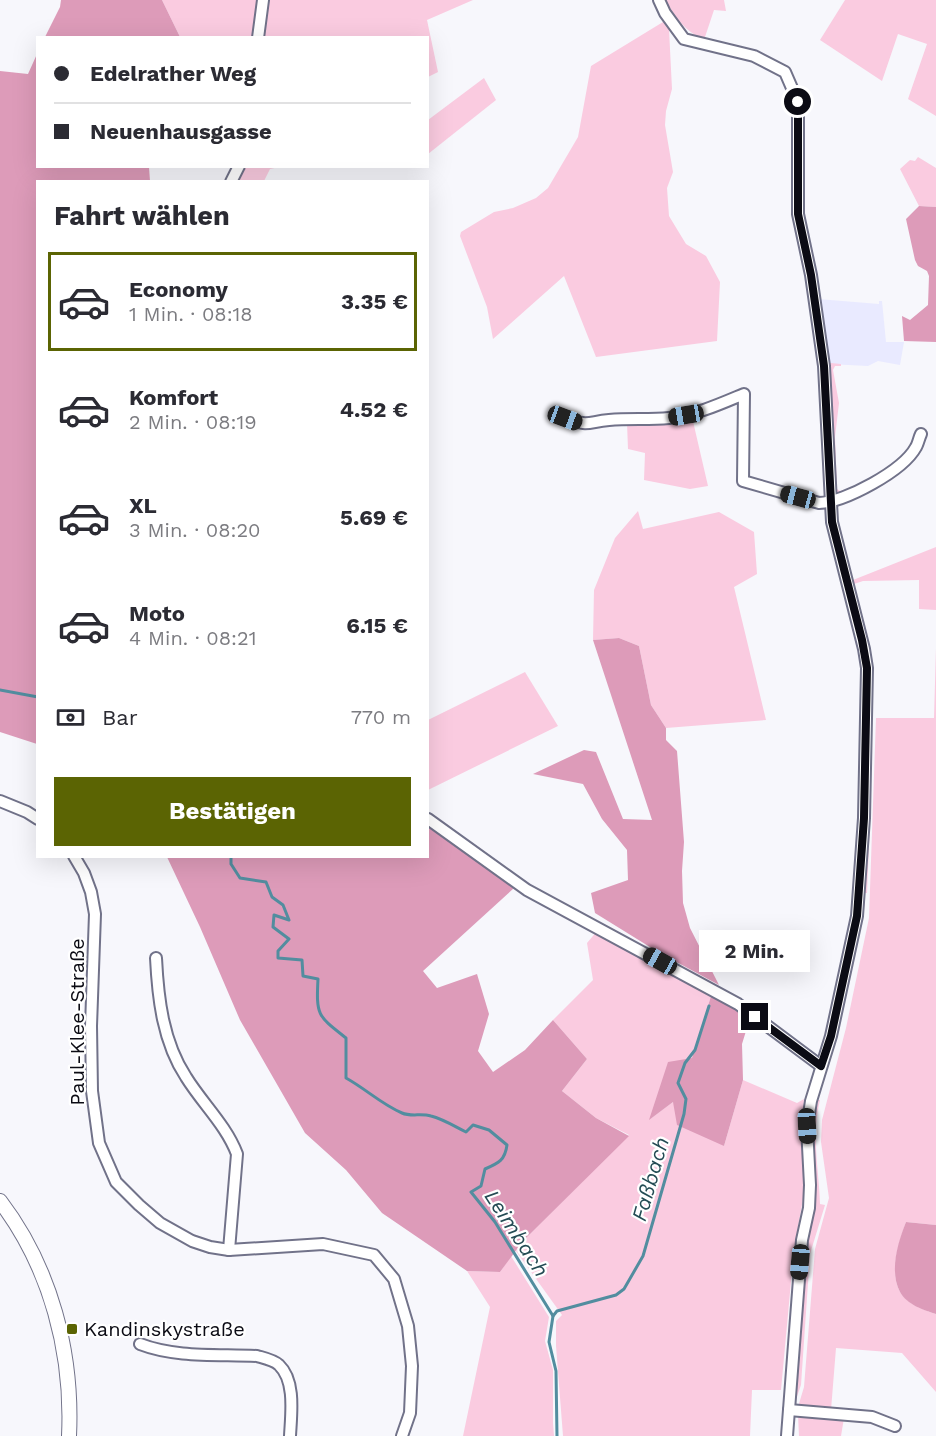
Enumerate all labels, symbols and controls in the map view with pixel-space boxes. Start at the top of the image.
text: Edelrather Weg [90,61,256,86]
route start [784,88,811,115]
text: Neuenhausgasse [90,119,272,144]
text: Fahrt wählen [54,200,230,232]
icon: car [57,275,111,329]
text: Economy [129,277,228,302]
text: 3.35 € [341,289,408,314]
text: 1 Min. · 08:18 [129,302,253,326]
icon: car [57,383,111,437]
text: Komfort [129,385,218,410]
text: 4.52 € [340,397,408,422]
car [545,403,585,433]
car [667,403,705,427]
text: 2 Min. · 08:19 [129,410,257,434]
car [778,484,818,510]
icon: car [57,491,111,545]
text: XL [129,493,157,518]
text: 5.69 € [340,505,408,530]
text: 3 Min. · 08:20 [129,518,261,542]
icon: car [57,599,111,653]
text: Moto [129,601,185,626]
text: 6.15 € [346,613,408,638]
text: 4 Min. · 08:21 [129,626,256,650]
icon: cash [54,701,87,734]
text: Bar [102,705,138,730]
text: 770 m [351,705,411,729]
button: Bestätigen [54,777,411,846]
callout: 2 Min. [700,930,810,972]
street label: Paul-Klee-Straße [65,938,89,1106]
text: 2 Min. [725,939,784,963]
car [640,944,680,978]
route end [741,1003,768,1030]
car [797,1108,817,1144]
water label: Faßbach [626,1134,674,1224]
water label: Leimbach [480,1185,554,1281]
car [789,1243,811,1281]
place label: Kandinskystraße [84,1317,245,1341]
marker: Kandinskystraße [65,1322,79,1336]

